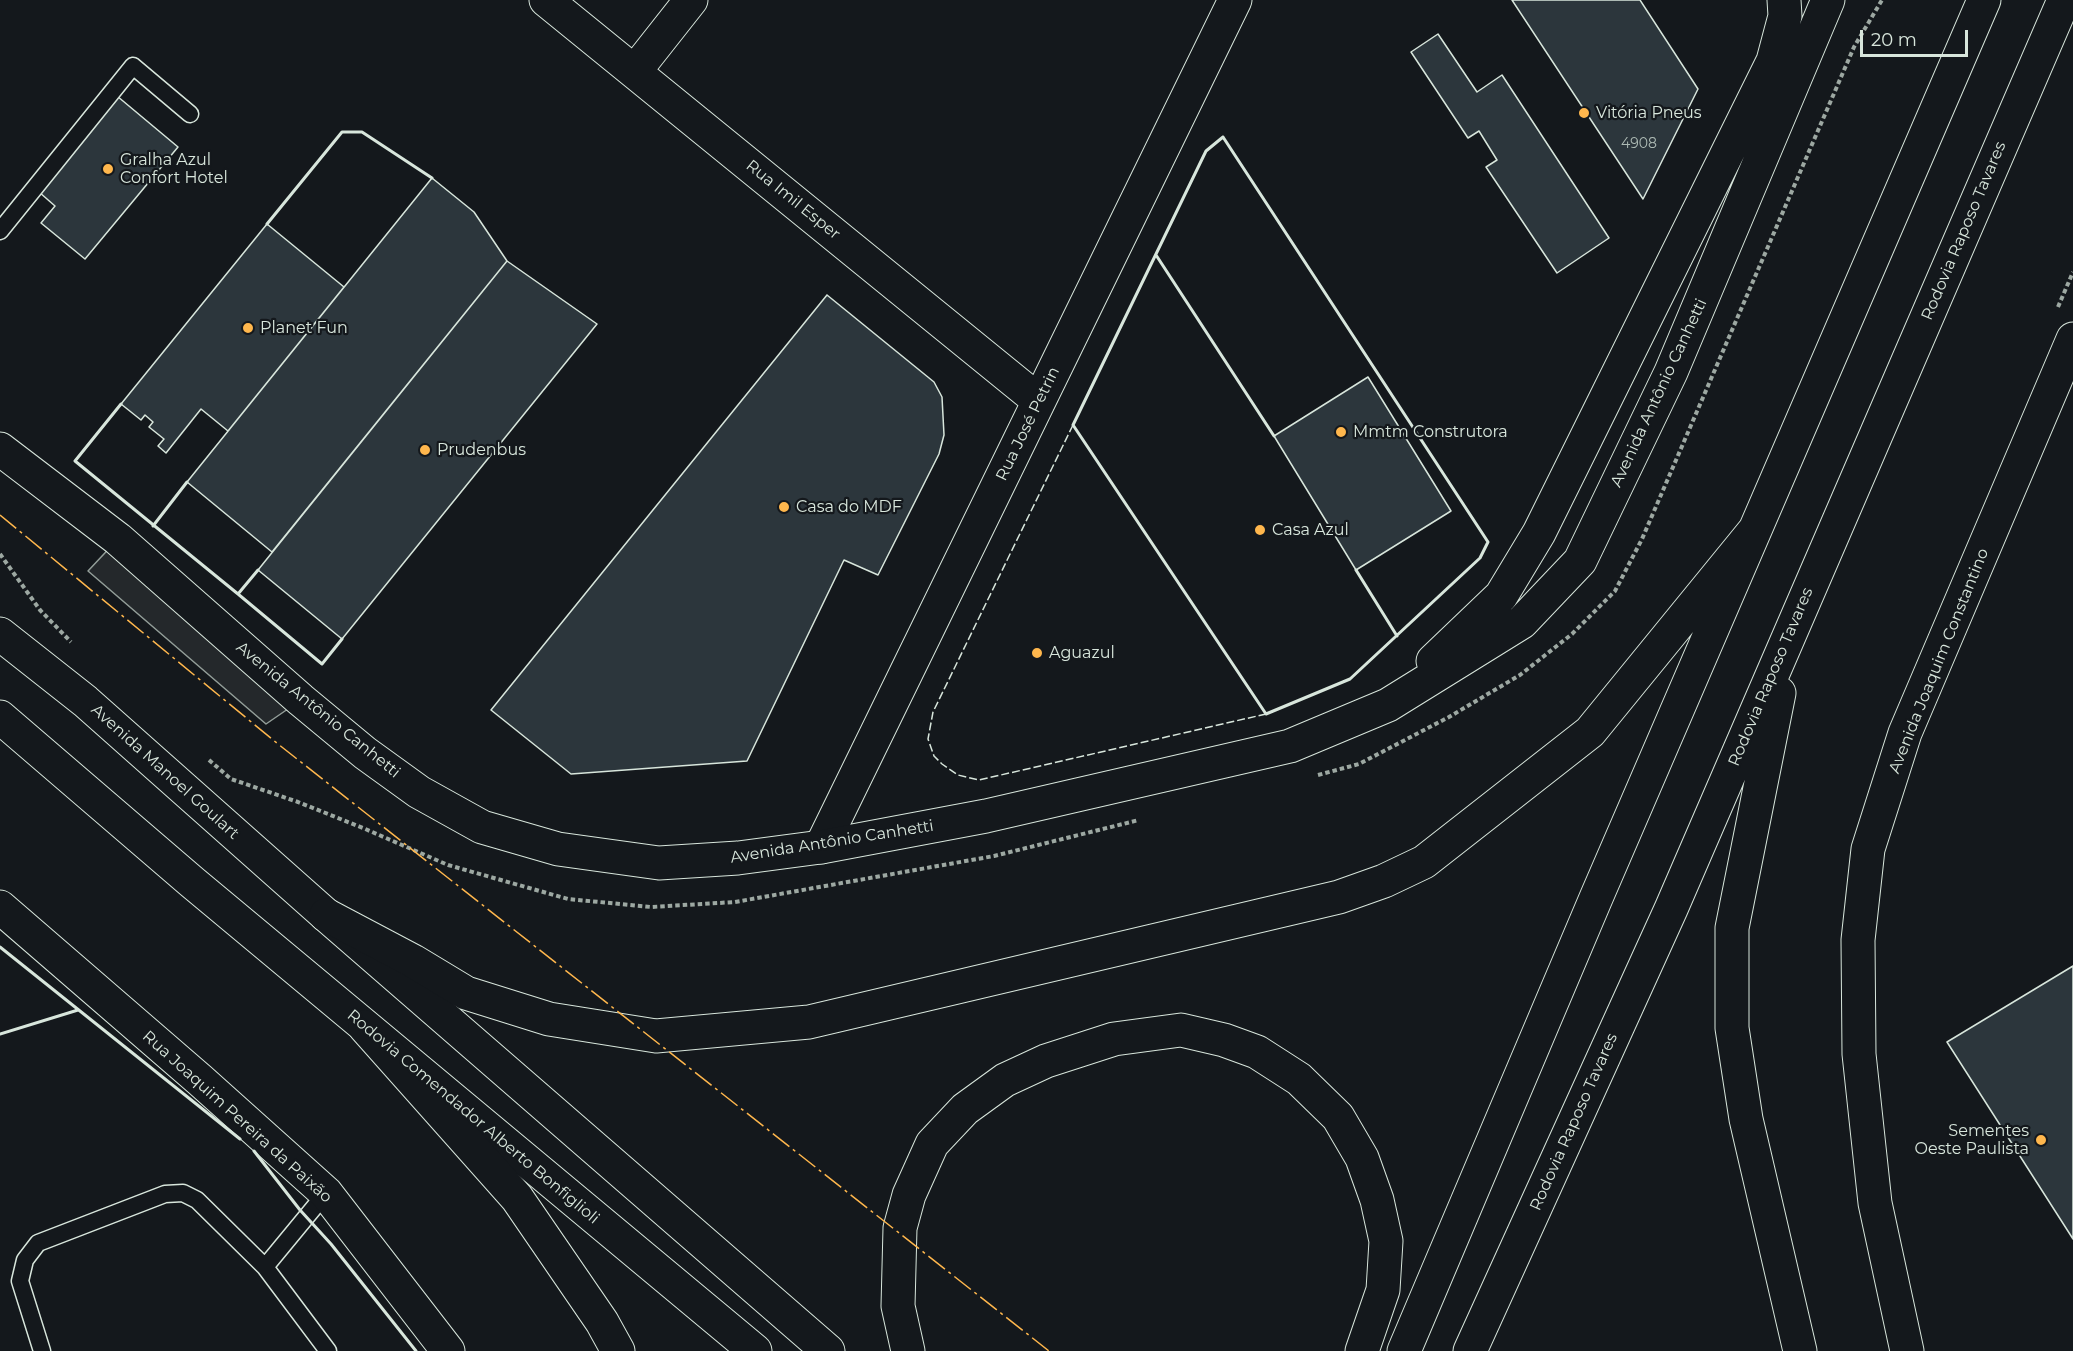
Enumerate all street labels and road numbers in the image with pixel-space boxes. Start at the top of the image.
street label: Rodovia Raposo Tavares [1918,139,2010,323]
street label: Rua Imil Esper [742,156,844,244]
street label: Avenida Antônio Canhetti [1607,296,1711,490]
street label: Rua José Petrin [992,364,1064,484]
street label: Avenida Joaquim Constantino [1885,546,1993,776]
street label: Rodovia Raposo Tavares [1725,585,1817,769]
street label: Avenida Antônio Canhetti [232,638,404,782]
street label: Avenida Manoel Goulart [87,700,243,844]
street label: Avenida Antônio Canhetti [729,816,935,868]
street label: Rodovia Comendador Alberto Bonfiglioli [343,1006,603,1228]
street label: Rua Joaquim Pereira da Paixão [138,1027,336,1207]
street label: Rodovia Raposo Tavares [1526,1030,1622,1214]

